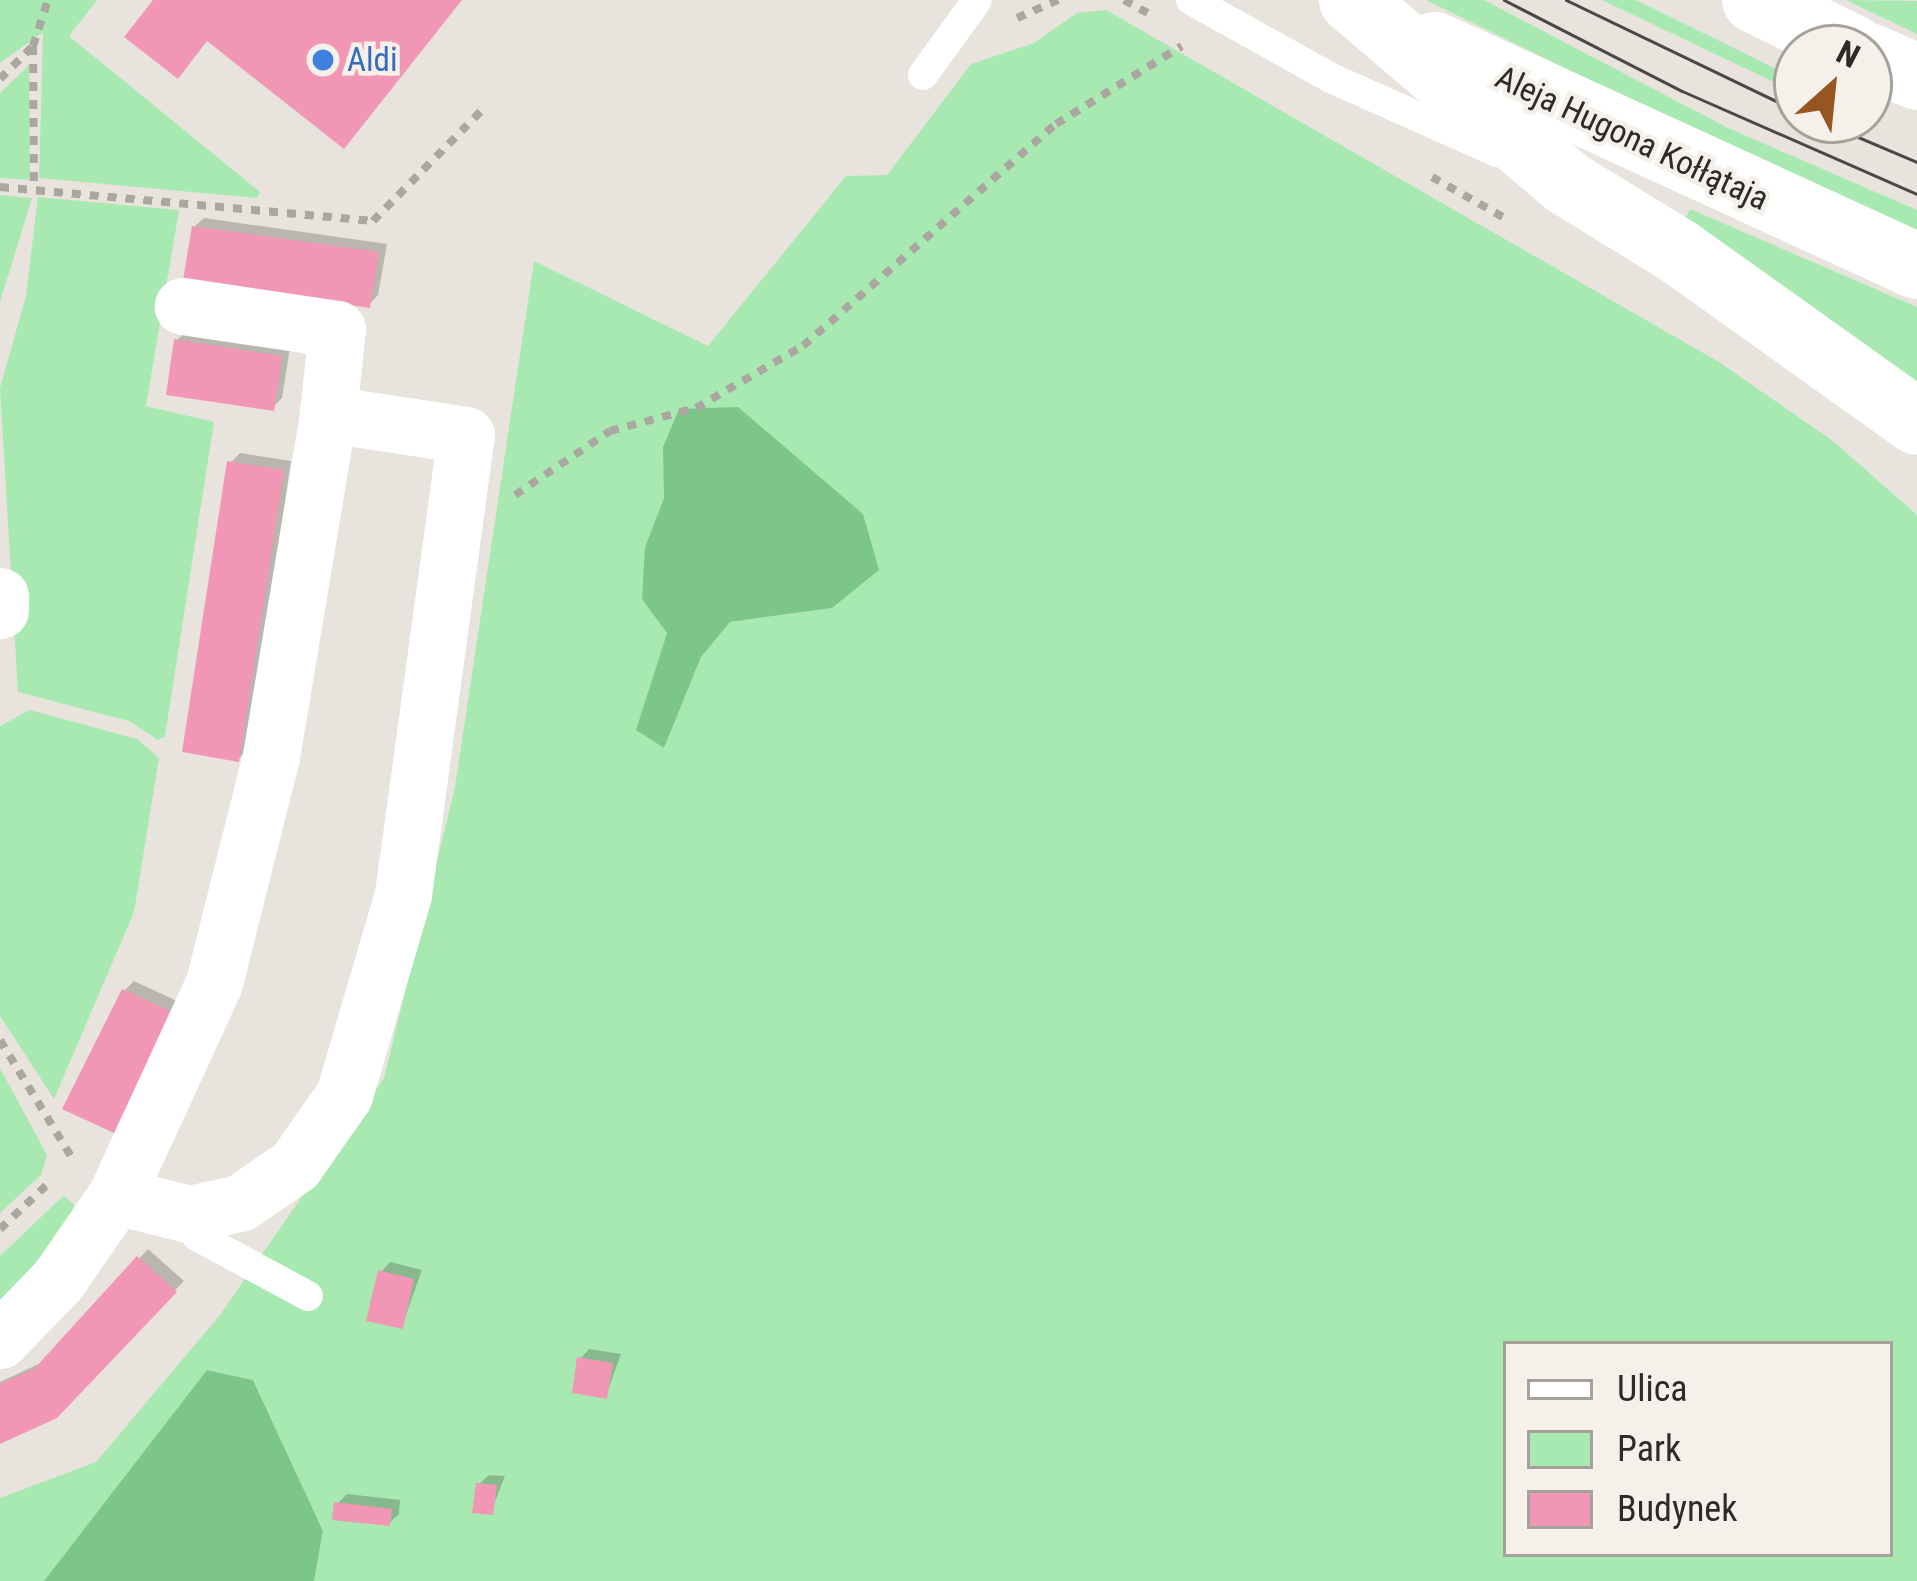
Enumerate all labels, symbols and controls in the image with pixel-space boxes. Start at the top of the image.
north arrow [1773,24,1893,144]
text: N [1830,32,1866,76]
place label: Aldi [347,40,398,80]
marker: Aldi [310,47,336,73]
street label: Aleja Hugona Kołłątaja [1489,57,1775,219]
legend [1503,1341,1893,1557]
text: Ulica [1617,1368,1688,1410]
text: Park [1617,1428,1681,1470]
text: Budynek [1617,1488,1737,1530]

